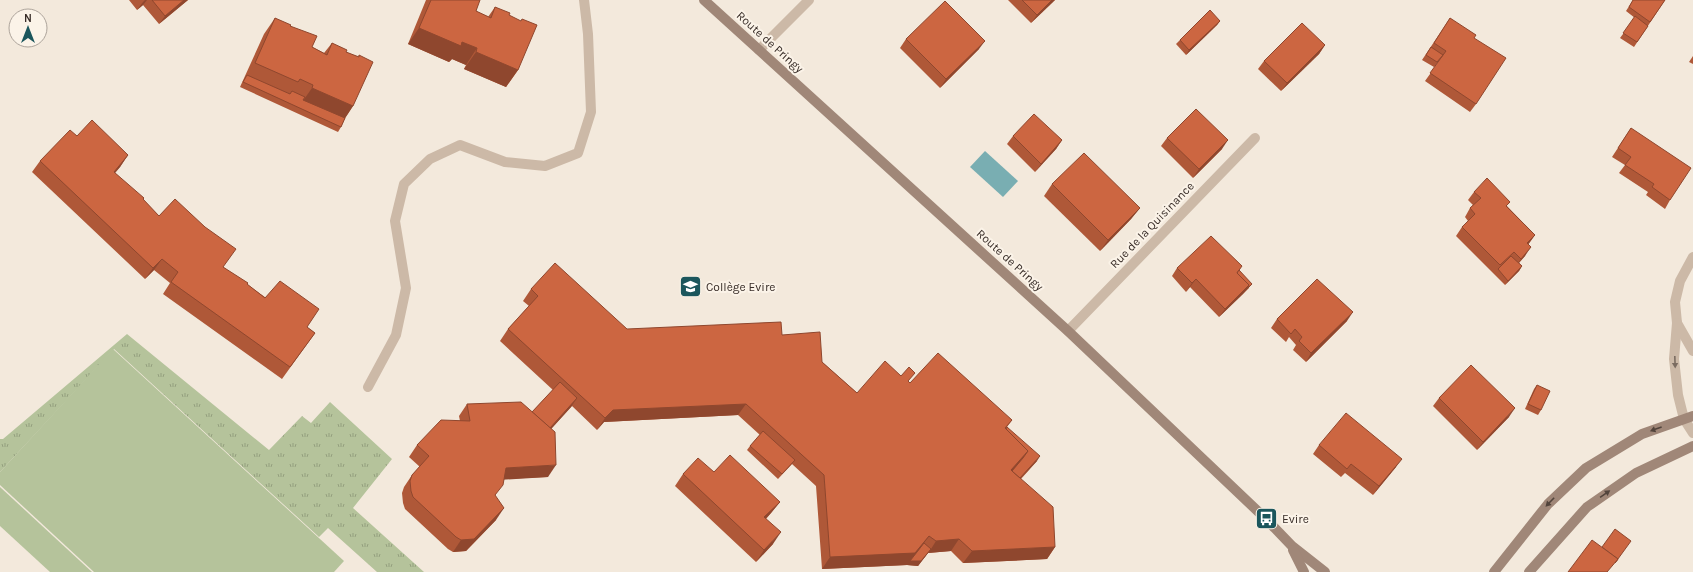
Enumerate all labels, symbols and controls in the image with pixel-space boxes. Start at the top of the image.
north arrow [8,8,48,48]
street label: Route de Pringy [734,8,807,76]
text: N [24,12,32,25]
street label: Rue de la Quisinance [1107,179,1197,271]
street label: Route de Pringy [974,226,1047,294]
school or university icon: Collège Evire [678,274,704,300]
place label: Collège Evire [706,280,775,294]
one-way arrow [1671,356,1678,368]
one-way arrow [1650,427,1662,433]
one-way arrow [1599,490,1610,498]
one-way arrow [1545,497,1555,507]
bus stop icon: Evire [1253,506,1279,532]
place label: Evire [1282,512,1309,526]

